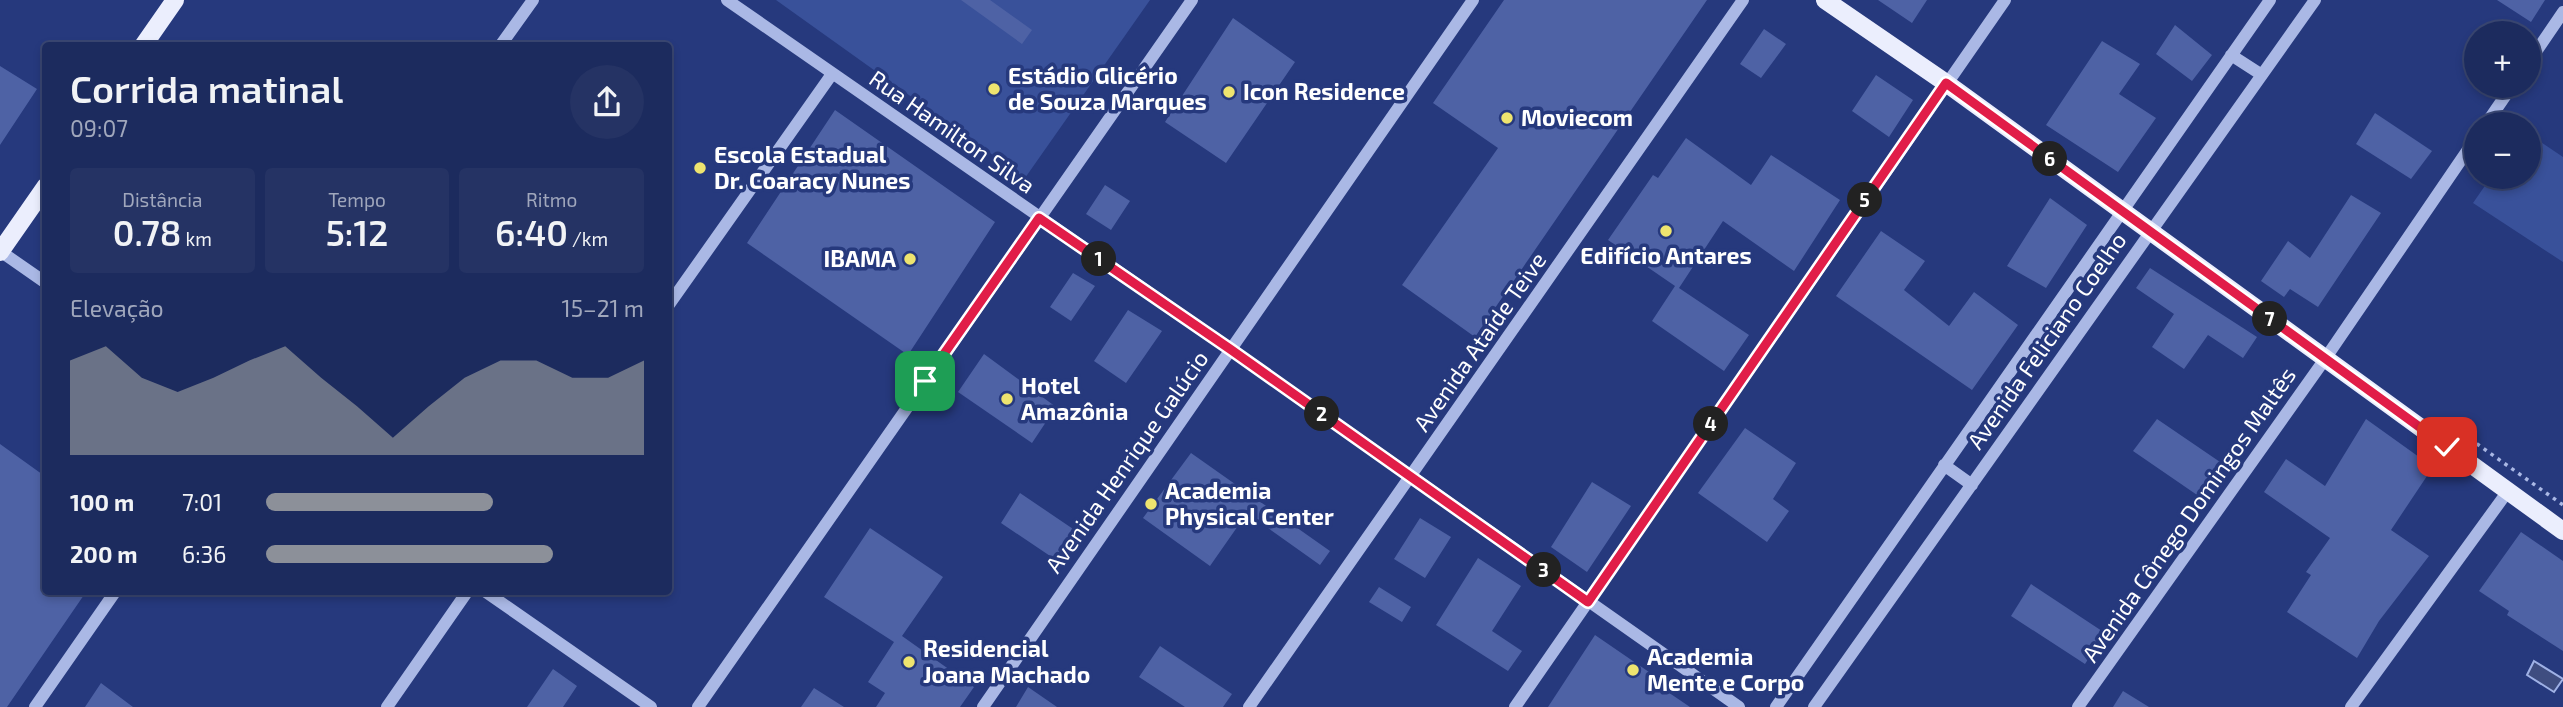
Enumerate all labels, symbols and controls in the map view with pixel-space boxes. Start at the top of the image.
map controls [2464,21,2541,189]
button: + [2464,21,2541,98]
place label: Estádio Glicério de Souza Marques [1008,61,1207,115]
street label: Rua Hamilton Silva [864,64,1041,199]
text: Corrida matinal [70,65,343,111]
button: share [570,65,644,139]
place label: Icon Residence [1243,77,1405,105]
marker: Estádio Glicério de Souza Marques [986,81,1002,97]
marker: Icon Residence [1221,84,1237,100]
place label: Moviecom [1521,103,1633,131]
marker: Moviecom [1499,110,1515,126]
button: − [2464,112,2541,189]
text: 09:07 [70,114,128,142]
place label: Escola Estadual Dr. Coaracy Nunes [714,140,910,194]
pin: 6 [2032,142,2068,176]
text: 6 [2044,147,2055,170]
marker: Escola Estadual Dr. Coaracy Nunes [692,160,708,176]
pin: 5 [1848,182,1882,218]
text: Distância [122,188,202,211]
text: Tempo [328,188,386,211]
text: Ritmo [526,188,577,211]
text: 5 [1859,188,1870,211]
text: 0.78 [113,211,181,253]
text: 5:12 [326,211,388,253]
text: 6:40 [495,211,568,253]
marker: Edifício Antares [1658,223,1674,239]
text: km [181,227,212,250]
text: /km [568,227,608,250]
street label: Avenida Feliciano Coelho [1961,227,2132,454]
place label: Edifício Antares [1580,241,1752,269]
pin: 1 [1082,242,1116,276]
place label: IBAMA [823,244,896,272]
street label: Avenida Ataíde Teive [1407,246,1552,436]
text: 1 [1094,247,1103,270]
marker: IBAMA [902,251,918,267]
text: Elevação [70,294,164,322]
text: 15–21 m [562,294,644,322]
pin: 7 [2252,302,2288,336]
text: 7 [2264,307,2275,330]
street label: Avenida Henrique Galúcio [1039,345,1214,578]
pin [895,351,955,411]
icon: arrive [906,362,944,400]
street label: Avenida Cônego Domingos Maltês [2075,362,2301,667]
place label: Hotel Amazônia [1021,371,1128,425]
marker: Hotel Amazônia [999,391,1015,407]
pin: 2 [1304,396,1340,432]
text: 2 [1316,402,1327,425]
pin: 4 [1694,406,1728,442]
text: 4 [1704,412,1717,435]
pin [2417,417,2477,477]
icon: check [2428,428,2466,466]
place label: Academia Physical Center [1165,476,1334,530]
text: 100 m [70,488,134,516]
text: 7:01 [182,488,222,516]
marker: Academia Physical Center [1143,496,1159,512]
text: 200 m [70,540,138,568]
text: 6:36 [182,540,227,568]
pin: 3 [1526,552,1562,588]
text: 3 [1538,558,1549,581]
place label: Residencial Joana Machado [923,634,1090,688]
place label: Academia Mente e Corpo [1647,642,1804,696]
marker: Residencial Joana Machado [901,654,917,670]
marker: Academia Mente e Corpo [1625,662,1641,678]

